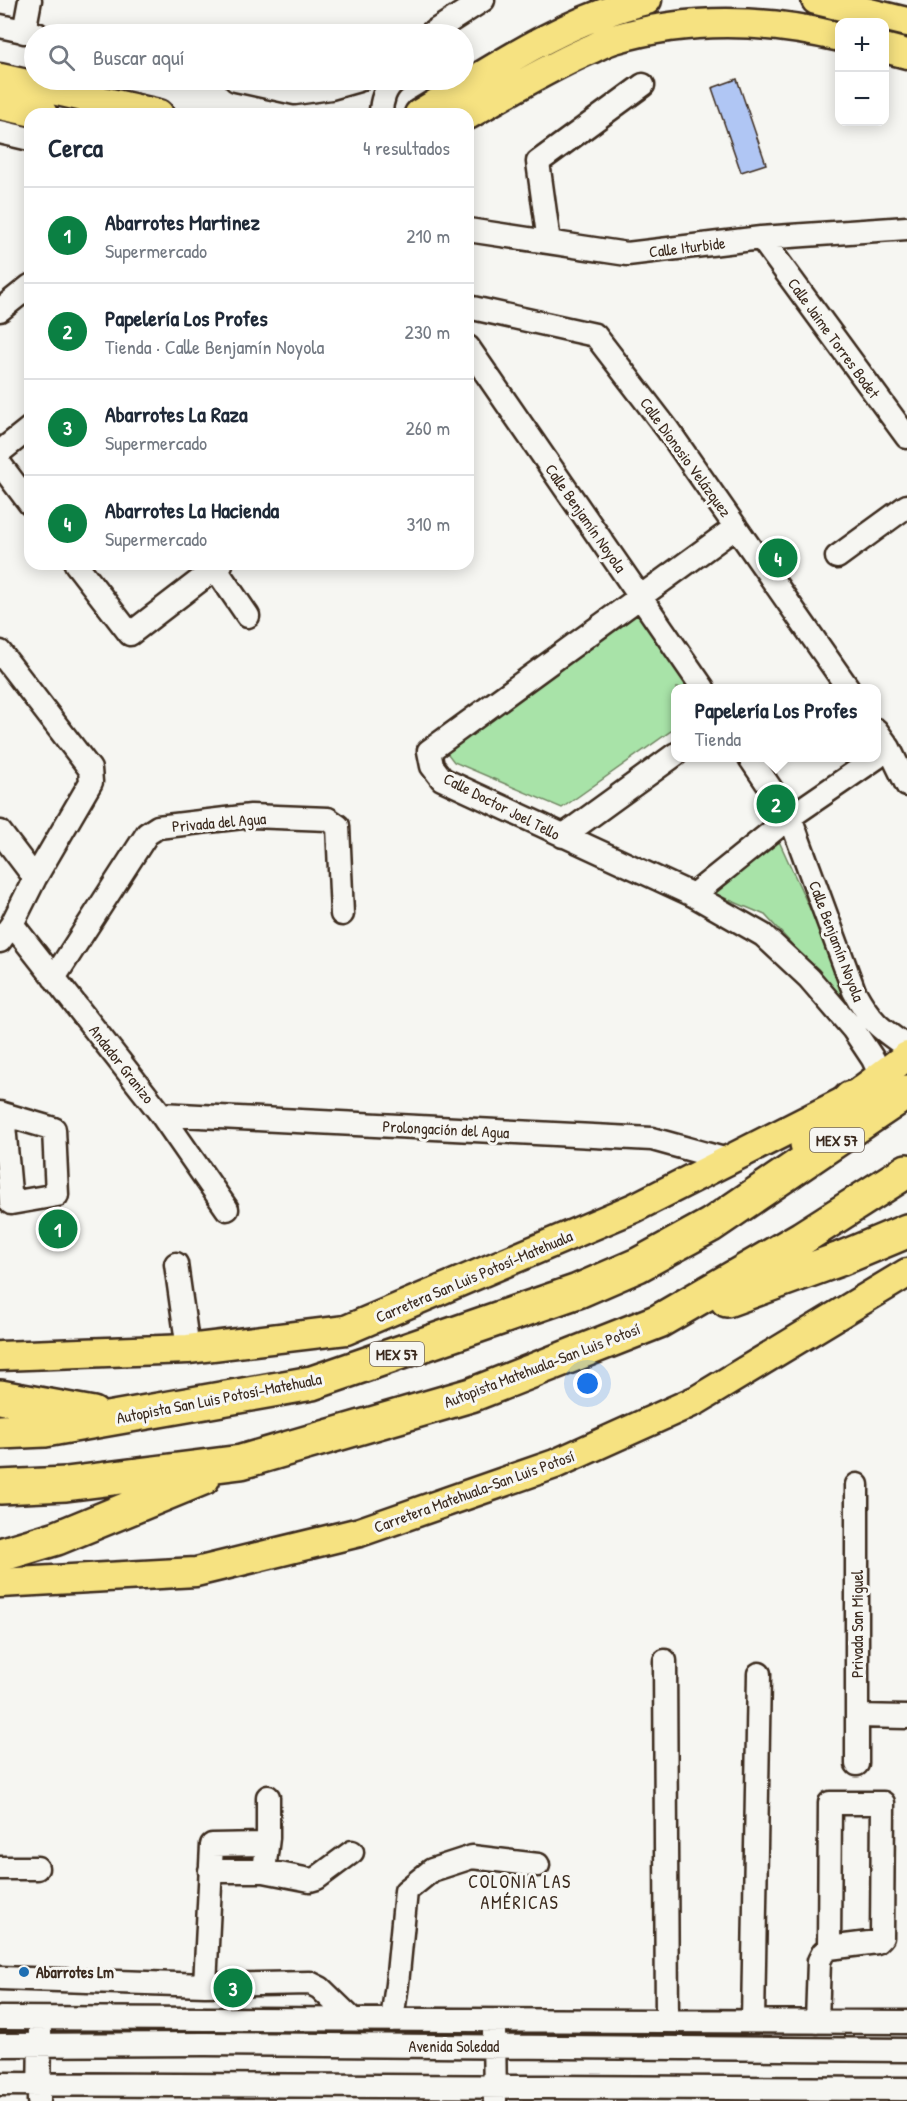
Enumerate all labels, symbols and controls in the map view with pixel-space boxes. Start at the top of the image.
map controls [835,18,889,126]
button: + [835,18,889,72]
search box [24,24,474,90]
icon: search [45,41,78,74]
text: Buscar aquí [93,42,185,72]
button: − [835,72,889,126]
text: Cerca [48,130,103,165]
text: 4 resultados [363,134,450,161]
text: Abarrotes Martinez [105,207,260,237]
text: 1 [64,222,71,249]
text: 210 m [406,222,450,249]
street label: Calle Iturbide [648,231,727,263]
text: Supermercado [105,237,207,264]
street label: Calle Jaime Torres Bodet [783,273,885,403]
text: Papelería Los Profes [105,303,268,333]
text: 2 [63,318,72,345]
text: 230 m [405,318,450,345]
text: Tienda · Calle Benjamín Noyola [105,333,324,360]
street label: Calle Dionosio Velázquez [635,393,737,521]
text: Abarrotes La Raza [105,399,248,429]
text: 3 [63,414,72,441]
text: 260 m [406,414,450,441]
text: Supermercado [105,429,207,456]
street label: Calle Benjamín Noyola [540,459,632,577]
text: Abarrotes La Hacienda [105,495,279,525]
text: 4 [64,510,71,537]
text: 310 m [407,510,450,537]
text: Supermercado [105,525,207,552]
pin: 4 [758,536,798,580]
popup [671,684,881,762]
text: Papelería Los Profes [695,695,857,725]
text: Tienda [695,725,741,752]
street label: Calle Doctor Joel Tello [440,767,564,845]
pin: 2 [756,782,796,826]
street label: Privada del Agua [171,807,267,837]
street label: Calle Benjamín Noyola [804,877,870,1005]
street label: Andador Granizo [84,1020,160,1108]
street label: Prolongación del Agua [382,1115,510,1143]
road number: MEX 57 [810,1128,864,1152]
pin: 1 [38,1206,78,1252]
street label: Carretera San Luis Potosí-Matehuala [372,1224,576,1328]
street label: Autopista Matehuala-San Luis Potosí [441,1317,643,1413]
road number: MEX 57 [370,1342,424,1366]
street label: Autopista San Luis Potosí-Matehuala [115,1367,323,1429]
your location [573,1369,602,1398]
street label: Carretera Matehuala-San Luis Potosí [371,1444,577,1538]
street label: Privada San Miguel [846,1569,868,1678]
district label: COLONIA LAS AMÉRICAS [468,1869,572,1915]
place label: Abarrotes Lm [36,1961,114,1983]
marker: Abarrotes Lm [17,1965,31,1979]
pin: 3 [214,1966,252,2010]
street label: Avenida Soledad [409,2035,499,2057]

